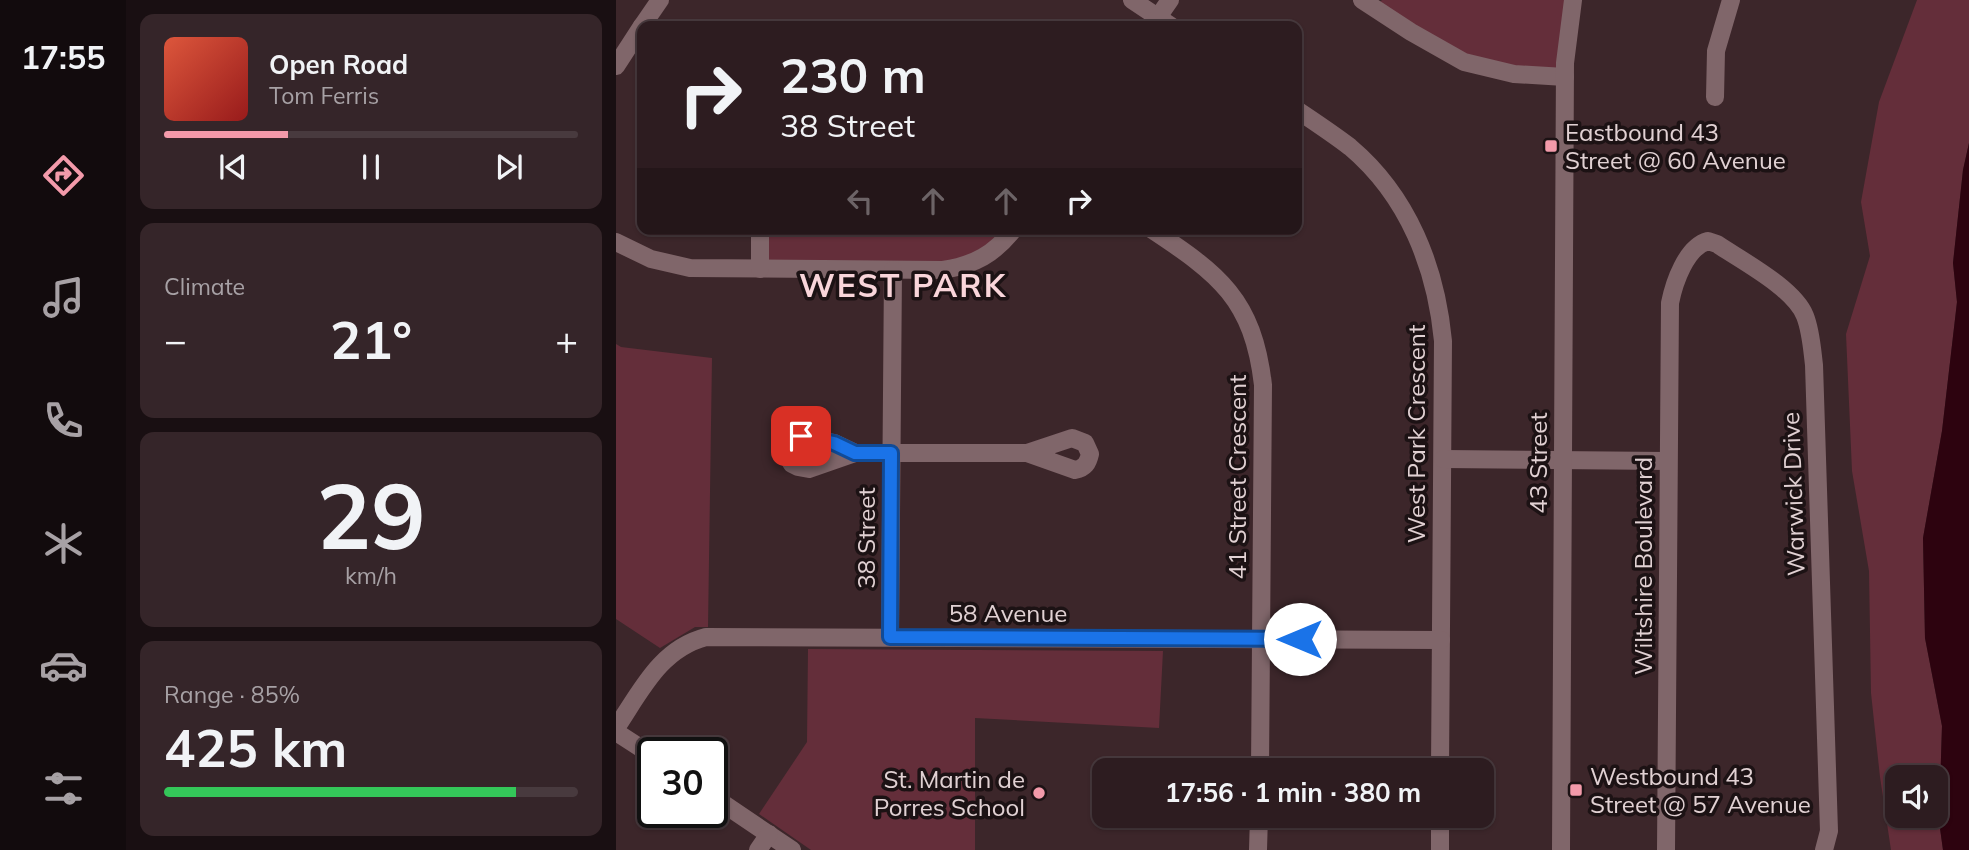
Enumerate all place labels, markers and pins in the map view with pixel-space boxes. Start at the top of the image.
place label: Eastbound 43 Street @ 60 Avenue [1565,117,1786,175]
marker: Eastbound 43 Street @ 60 Avenue [1543,138,1559,154]
pin [771,406,831,466]
place label: Westbound 43 Street @ 57 Avenue [1590,761,1811,819]
place label: St. Martin de Porres School [874,764,1025,822]
marker: Westbound 43 Street @ 57 Avenue [1568,782,1584,798]
marker: St. Martin de Porres School [1031,785,1047,801]

